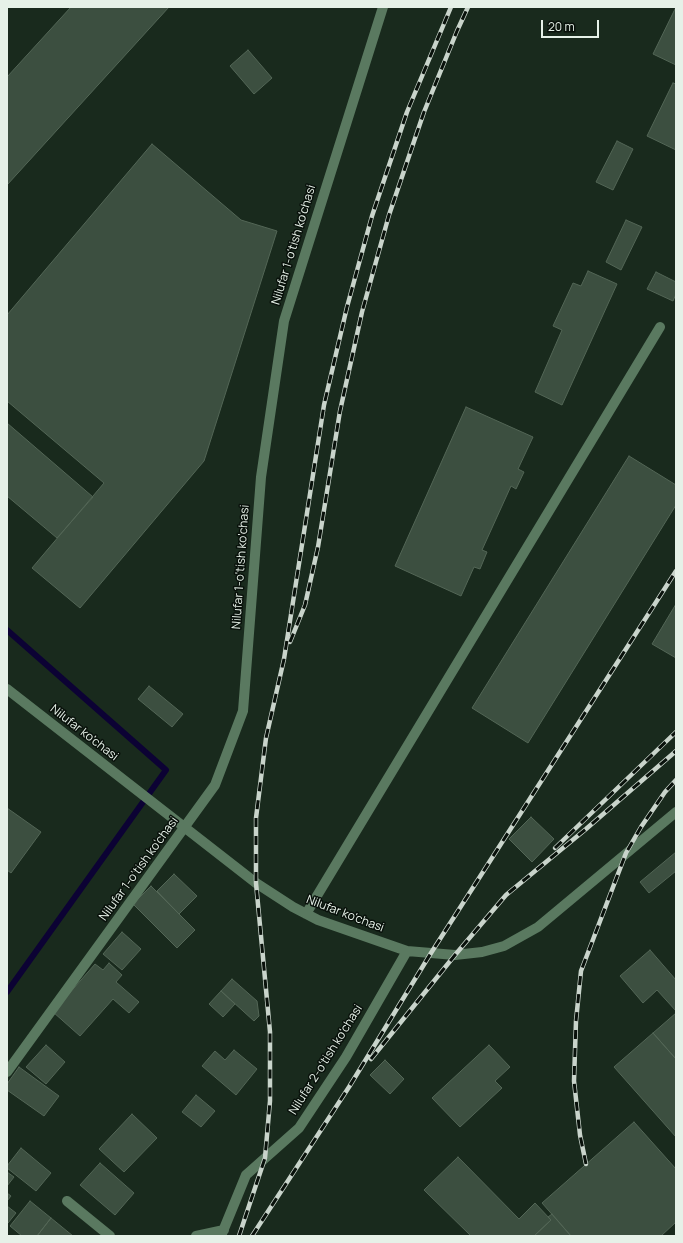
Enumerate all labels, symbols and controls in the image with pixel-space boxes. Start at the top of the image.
scale bar [543,12,601,38]
text: 20 m [548,18,575,35]
street label: Nilufar 1-o'tish ko'chasi [269,183,319,307]
street label: Nilufar 1-o'tish ko'chasi [229,504,253,630]
street label: Nilufar ko'chasi [47,702,121,764]
street label: Nilufar 1-o'tish ko'chasi [97,814,181,924]
street label: Nilufar ko'chasi [304,893,386,935]
street label: Nilufar 2-o'tish ko'chasi [286,1002,366,1118]

